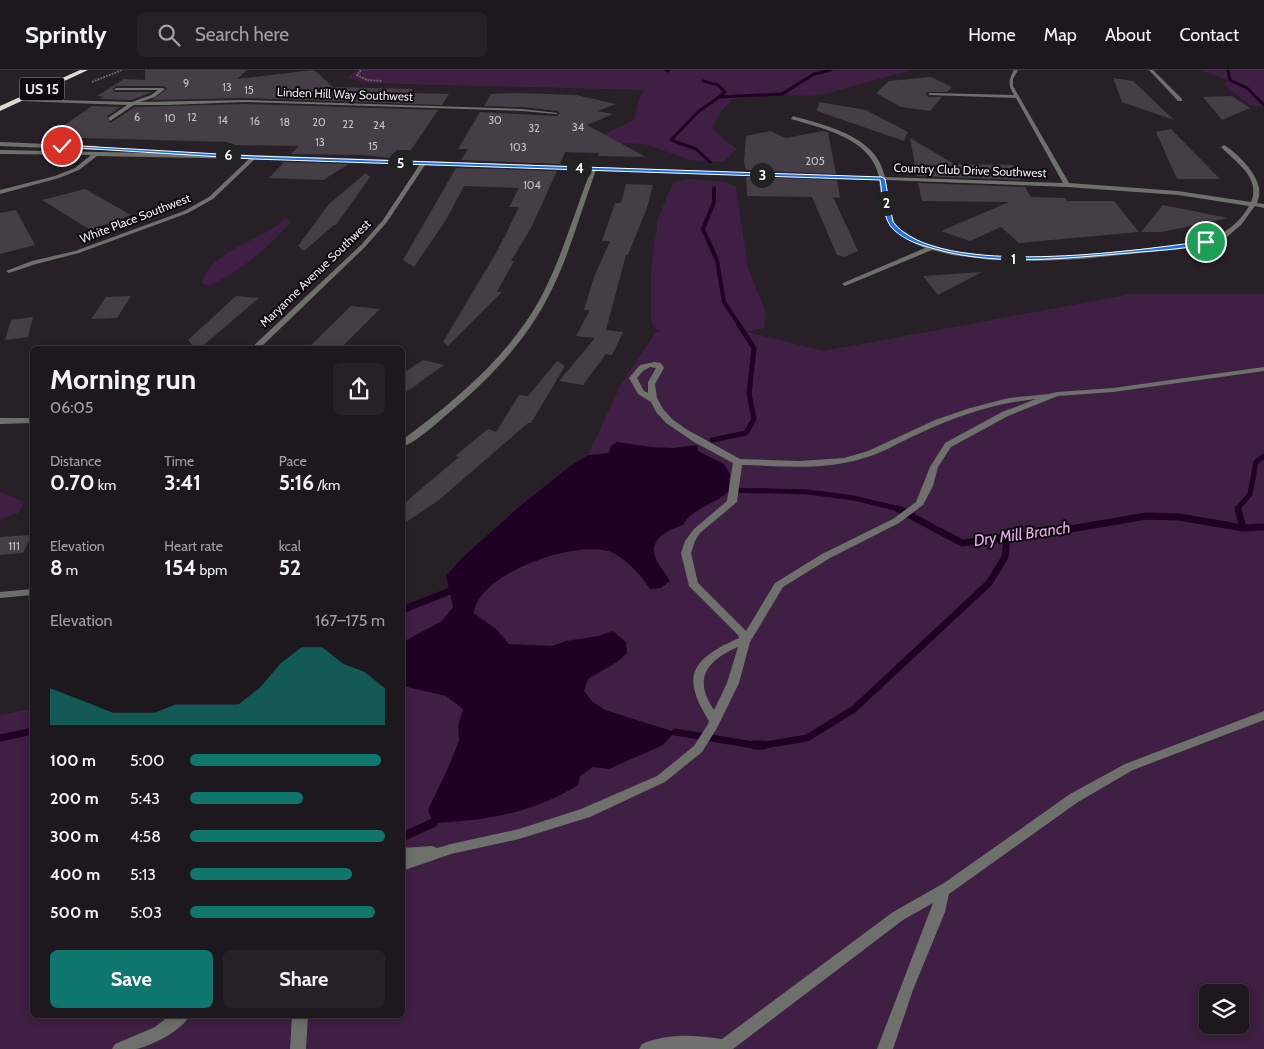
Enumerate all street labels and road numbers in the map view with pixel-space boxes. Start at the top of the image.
road number: US 15 [20,78,64,100]
street label: Linden Hill Way Southwest [277,84,413,104]
street label: Country Club Drive Southwest [893,160,1047,180]
street label: White Place Southwest [78,190,192,246]
street label: Maryanne Avenue Southwest [257,216,373,330]

